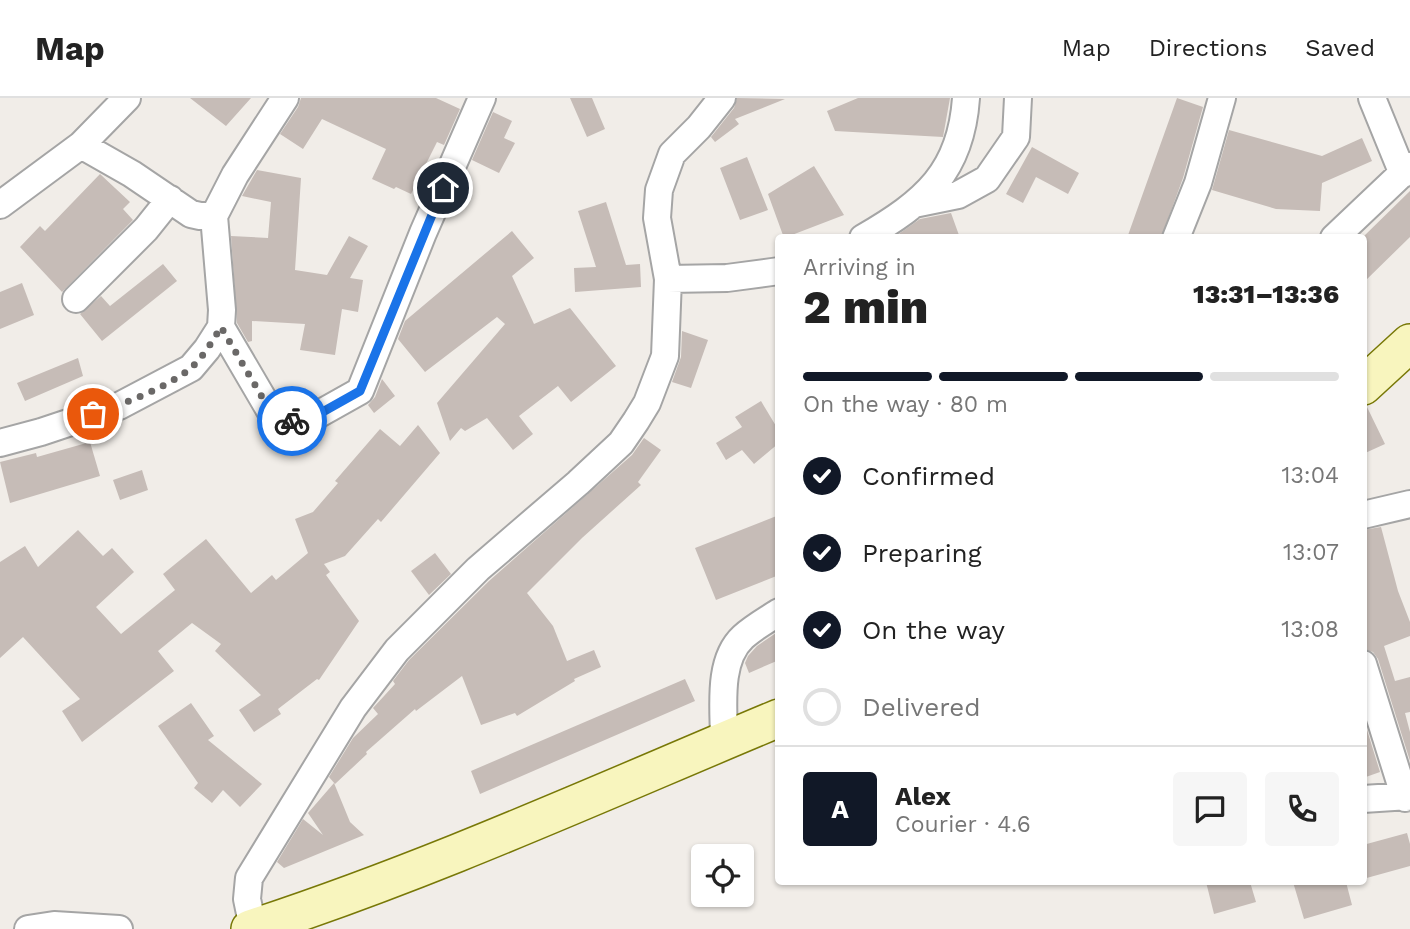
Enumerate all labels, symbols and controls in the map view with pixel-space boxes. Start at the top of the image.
text: Map [35,29,105,68]
text: Map [1062,34,1111,62]
text: Directions [1149,34,1267,62]
text: Saved [1305,34,1375,62]
pin [413,158,473,218]
icon: home [424,169,462,207]
text: Arriving in [803,254,916,281]
text: 13:31–13:36 [1193,279,1339,309]
text: 2 min [803,280,928,334]
pin [63,384,123,444]
courier [257,386,327,456]
text: On the way · 80 m [803,391,1008,418]
icon: bag [74,395,112,433]
icon: bike [273,402,311,440]
icon: check [803,457,841,495]
text: Confirmed [862,461,995,491]
text: 13:04 [1281,462,1339,489]
icon: check [803,534,841,572]
text: Preparing [862,538,982,568]
text: 13:07 [1283,539,1339,566]
icon: check [803,611,841,649]
text: On the way [862,615,1005,645]
text: 13:08 [1281,616,1339,643]
text: Delivered [862,692,981,722]
button: chat [1173,772,1247,846]
button: phone [1265,772,1339,846]
text: Alex [895,781,951,811]
text: A [831,794,849,824]
text: Courier · 4.6 [895,811,1031,838]
map controls [691,844,754,907]
button: locate [691,844,754,907]

